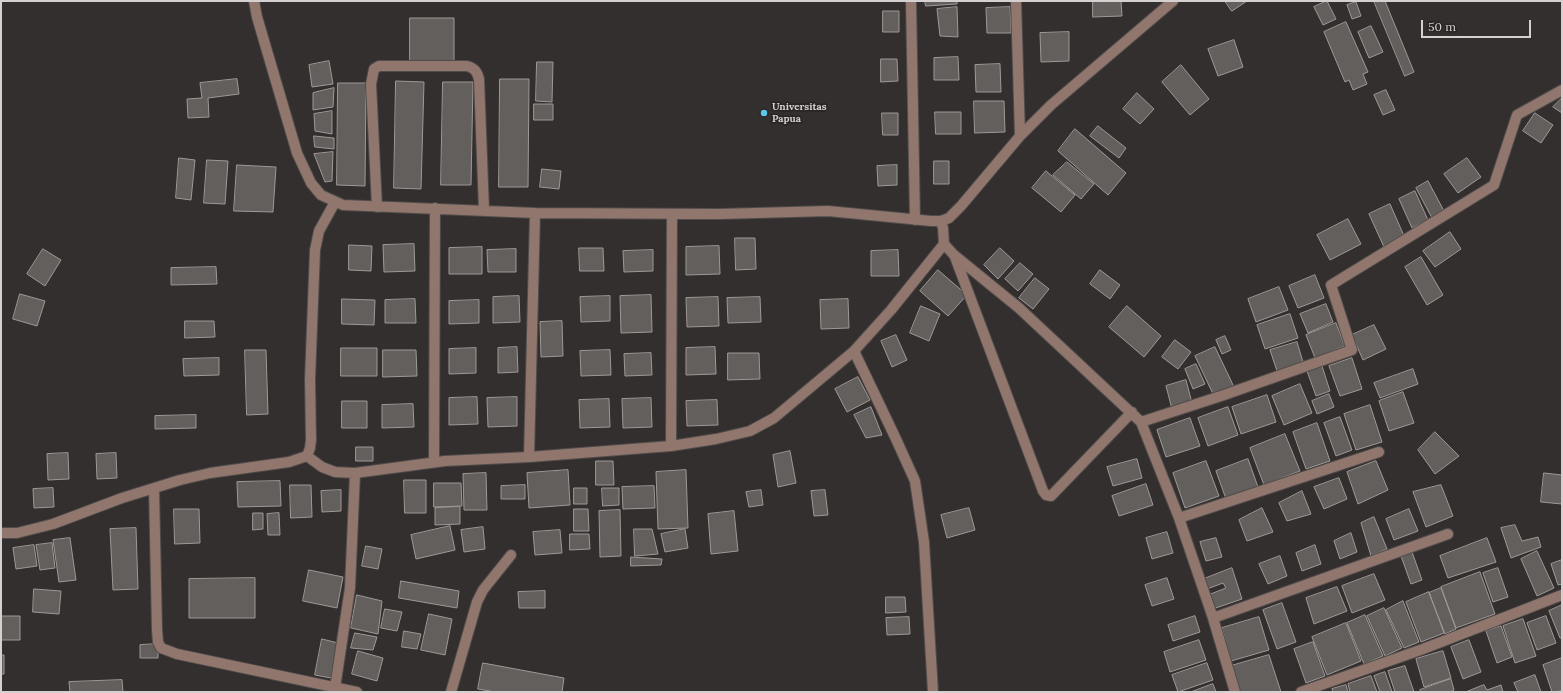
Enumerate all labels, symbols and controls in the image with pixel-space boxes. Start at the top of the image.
scale bar [1423,12,1533,38]
text: 50 m [1428,19,1456,34]
place label: Universitas Papua [772,101,827,124]
marker: Universitas Papua [759,108,769,118]

